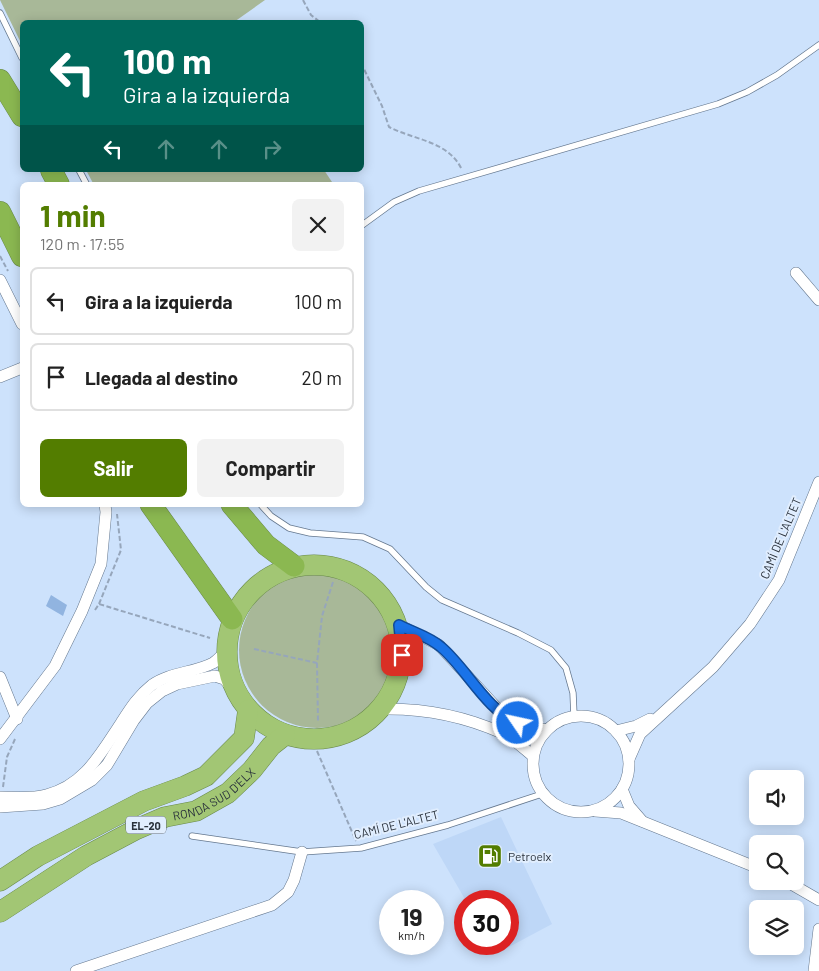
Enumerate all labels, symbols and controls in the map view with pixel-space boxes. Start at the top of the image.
text: 100 m [123,39,212,81]
icon: left [40,40,105,105]
text: Gira a la izquierda [123,81,290,107]
icon: left [99,135,127,163]
icon: ahead [152,135,180,163]
icon: ahead [205,135,233,163]
icon: right [258,135,286,163]
text: 1 min [40,197,106,233]
button: close [292,199,344,251]
text: 120 m · 17:55 [40,234,124,253]
icon: left [42,287,70,315]
text: Gira a la izquierda [85,290,233,313]
text: 100 m [294,290,342,313]
icon: arrive [42,363,70,391]
text: Llegada al destino [85,366,238,389]
text: 20 m [302,366,342,389]
button: Salir [40,439,187,497]
button: Compartir [197,439,344,497]
street label: CAMÍ DE L'ALTET [757,495,803,581]
pin [381,634,423,676]
icon: arrive [388,641,416,669]
position arrow [491,696,543,748]
street label: RONDA SUD D'ELX [172,764,257,822]
map controls [749,770,804,955]
button: sound [749,770,804,825]
street label: CAMÍ DE L'ALTET [352,807,440,841]
road number: EL-20 [126,816,166,834]
button: search [749,835,804,890]
fuel station icon: Petroelx [477,843,503,869]
place label: Petroelx [508,849,552,863]
speed limit sign: 30 [454,890,519,955]
button: layers [749,900,804,955]
text: 19 [400,901,423,931]
text: km/h [398,928,425,942]

